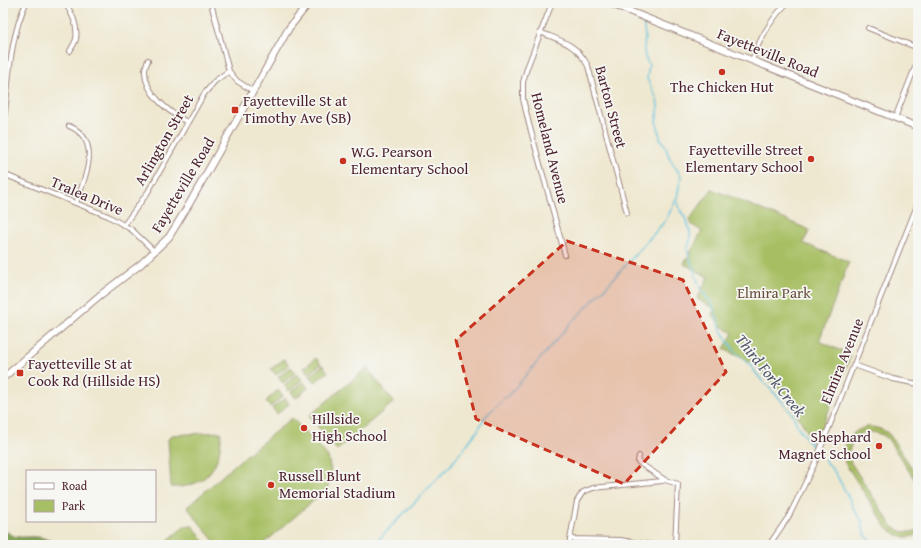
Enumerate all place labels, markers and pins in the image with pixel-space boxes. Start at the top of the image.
marker: The Chicken Hut [717,67,727,77]
place label: The Chicken Hut [670,76,775,97]
place label: Fayetteville St at Timothy Ave (SB) [243,90,351,128]
marker: Fayetteville St at Timothy Ave (SB) [230,105,240,115]
place label: Fayetteville Street Elementary School [685,139,804,177]
place label: W.G. Pearson Elementary School [351,141,469,179]
marker: Fayetteville Street Elementary School [806,154,816,164]
marker: W.G. Pearson Elementary School [338,156,348,166]
place label: Fayetteville St at Cook Rd (Hillside HS) [28,353,160,391]
marker: Fayetteville St at Cook Rd (Hillside HS) [15,368,25,378]
place label: Hillside High School [312,408,387,446]
marker: Hillside High School [299,423,309,433]
place label: Shephard Magnet School [778,426,871,464]
marker: Shephard Magnet School [874,441,884,451]
place label: Russell Blunt Memorial Stadium [279,465,396,503]
marker: Russell Blunt Memorial Stadium [266,480,276,490]

